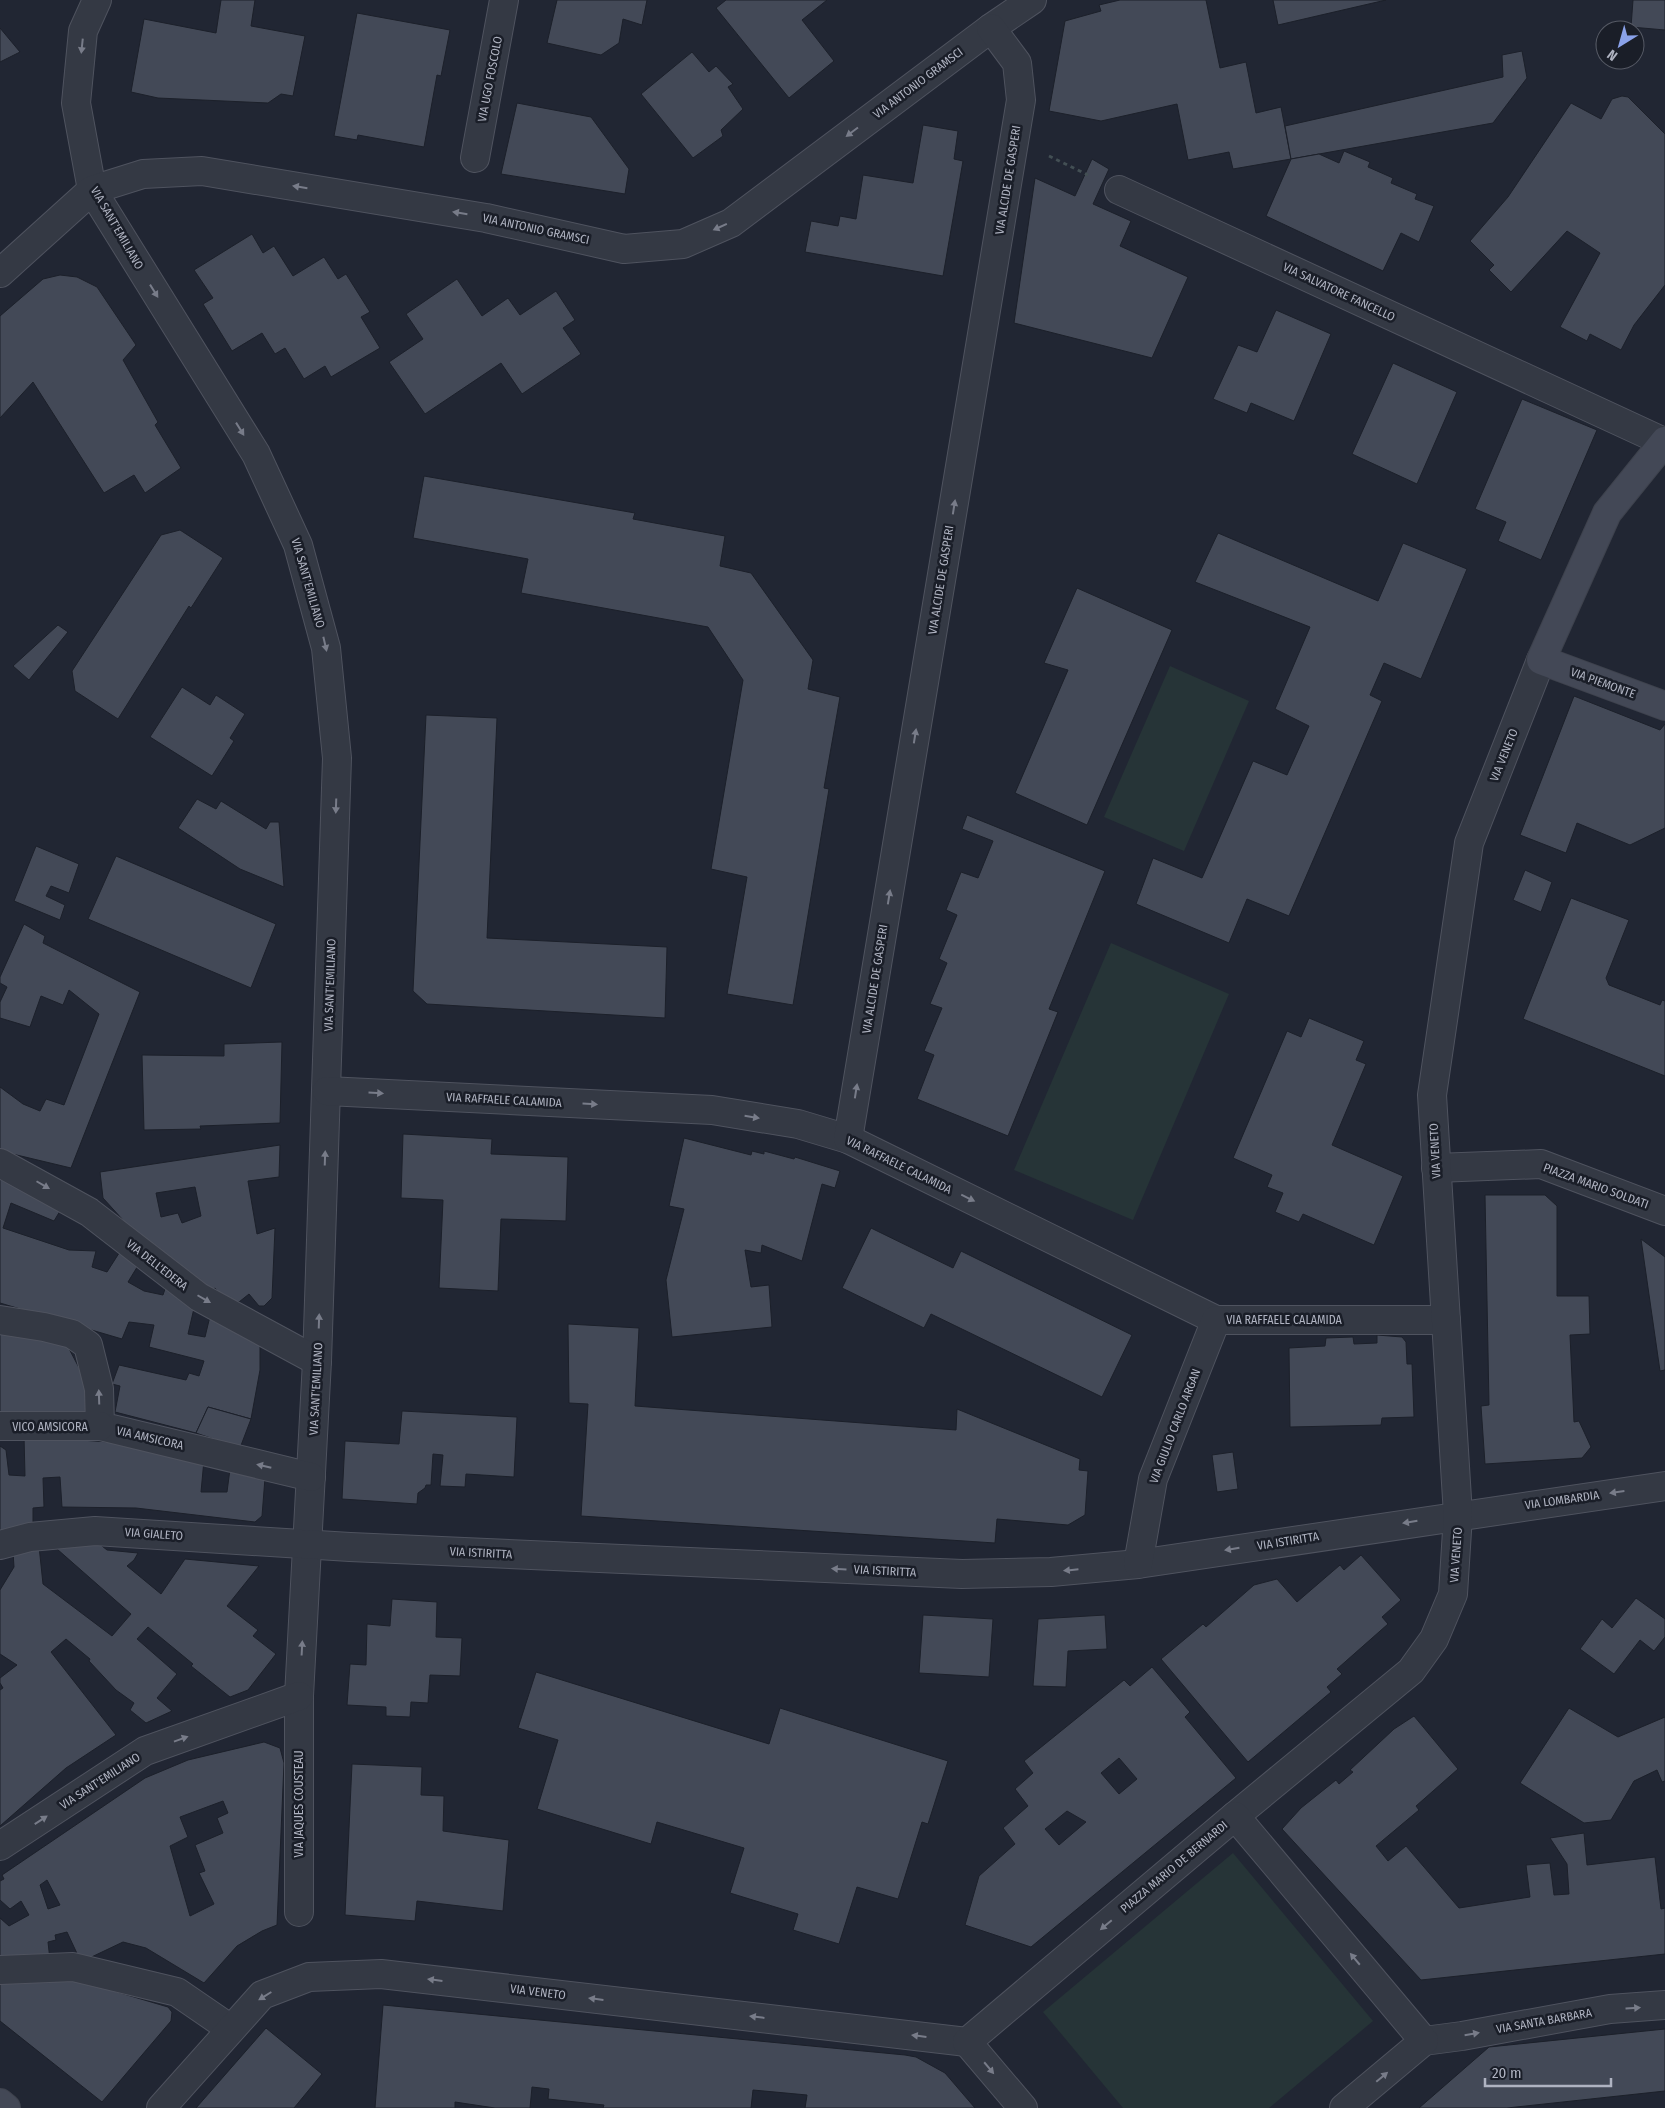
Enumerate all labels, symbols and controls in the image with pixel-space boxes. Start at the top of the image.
north arrow [1595,20,1645,70]
street label: VIA UGO FOSCOLO [475,35,505,123]
one-way arrow [78,38,86,54]
street label: VIA ANTONIO GRAMSCI [870,45,966,121]
text: N [1604,46,1621,64]
street label: VIA ALCIDE DE GASPERI [992,124,1024,236]
one-way arrow [846,127,859,138]
one-way arrow [291,183,307,191]
street label: VIA SANT'EMILIANO [88,184,146,272]
one-way arrow [452,209,468,217]
street label: VIA ANTONIO GRAMSCI [481,211,591,247]
one-way arrow [713,224,727,232]
street label: VIA SALVATORE FANCELLO [1281,260,1397,324]
one-way arrow [150,284,159,297]
one-way arrow [235,422,245,435]
one-way arrow [950,499,958,515]
street label: VIA ALCIDE DE GASPERI [925,524,957,636]
street label: VIA SANT'EMILIANO [288,536,328,630]
one-way arrow [321,636,329,651]
street label: VIA PIEMONTE [1569,665,1638,701]
street label: VIA VENETO [1487,727,1521,783]
one-way arrow [912,728,920,744]
one-way arrow [332,798,340,814]
one-way arrow [885,888,893,904]
street label: VIA ALCIDE DE GASPERI [859,923,891,1035]
street label: VIA SANT'EMILIANO [321,938,339,1032]
one-way arrow [852,1083,860,1099]
one-way arrow [368,1090,384,1098]
street label: VIA RAFFAELE CALAMIDA [446,1090,563,1110]
one-way arrow [583,1101,599,1109]
one-way arrow [745,1113,761,1121]
street label: VIA VENETO [1427,1123,1443,1179]
street label: VIA RAFFAELE CALAMIDA [844,1133,955,1197]
one-way arrow [321,1150,329,1166]
street label: PIAZZA MARIO SOLDATI [1541,1160,1651,1212]
one-way arrow [37,1181,50,1190]
one-way arrow [961,1195,975,1203]
street label: VIA DELL'EDERA [124,1237,191,1294]
one-way arrow [197,1295,211,1304]
one-way arrow [315,1313,323,1329]
street label: VIA RAFFAELE CALAMIDA [1226,1313,1343,1327]
street label: VIA SANT'EMILIANO [307,1342,325,1436]
street label: VIA GIULIO CARLO ARGAN [1147,1367,1203,1485]
one-way arrow [95,1389,103,1405]
street label: VICO AMSICORA [12,1420,88,1434]
street label: VIA AMSICORA [115,1423,186,1453]
one-way arrow [257,1462,272,1470]
street label: VIA LOMBARDIA [1524,1488,1601,1512]
one-way arrow [1608,1489,1624,1497]
one-way arrow [1402,1518,1418,1526]
street label: VIA GIALETO [124,1525,184,1543]
street label: VIA VENETO [1447,1527,1465,1583]
street label: VIA ISTIRITTA [1256,1529,1321,1553]
street label: VIA ISTIRITTA [449,1544,513,1562]
one-way arrow [1224,1545,1240,1553]
street label: VIA ISTIRITTA [853,1562,917,1580]
one-way arrow [831,1564,847,1572]
one-way arrow [1063,1566,1079,1574]
one-way arrow [299,1639,307,1655]
one-way arrow [173,1734,188,1742]
street label: VIA SANT'EMILIANO [57,1750,143,1812]
street label: VIA JAQUES COUSTEAU [292,1750,306,1858]
one-way arrow [34,1815,47,1824]
street label: PIAZZA MARIO DE BERNARDI [1118,1818,1230,1916]
one-way arrow [1100,1919,1113,1930]
one-way arrow [1350,1953,1361,1966]
one-way arrow [426,1976,442,1984]
street label: VIA VENETO [509,1982,567,2002]
one-way arrow [258,1992,271,2001]
one-way arrow [588,1995,604,2003]
one-way arrow [1625,2003,1641,2011]
street label: VIA SANTA BARBARA [1495,2006,1594,2036]
one-way arrow [749,2013,765,2021]
one-way arrow [1465,2030,1481,2038]
one-way arrow [911,2032,927,2040]
scale bar [1485,2056,1611,2088]
one-way arrow [983,2061,994,2074]
text: 20 m [1492,2064,1522,2082]
one-way arrow [1375,2071,1388,2082]

